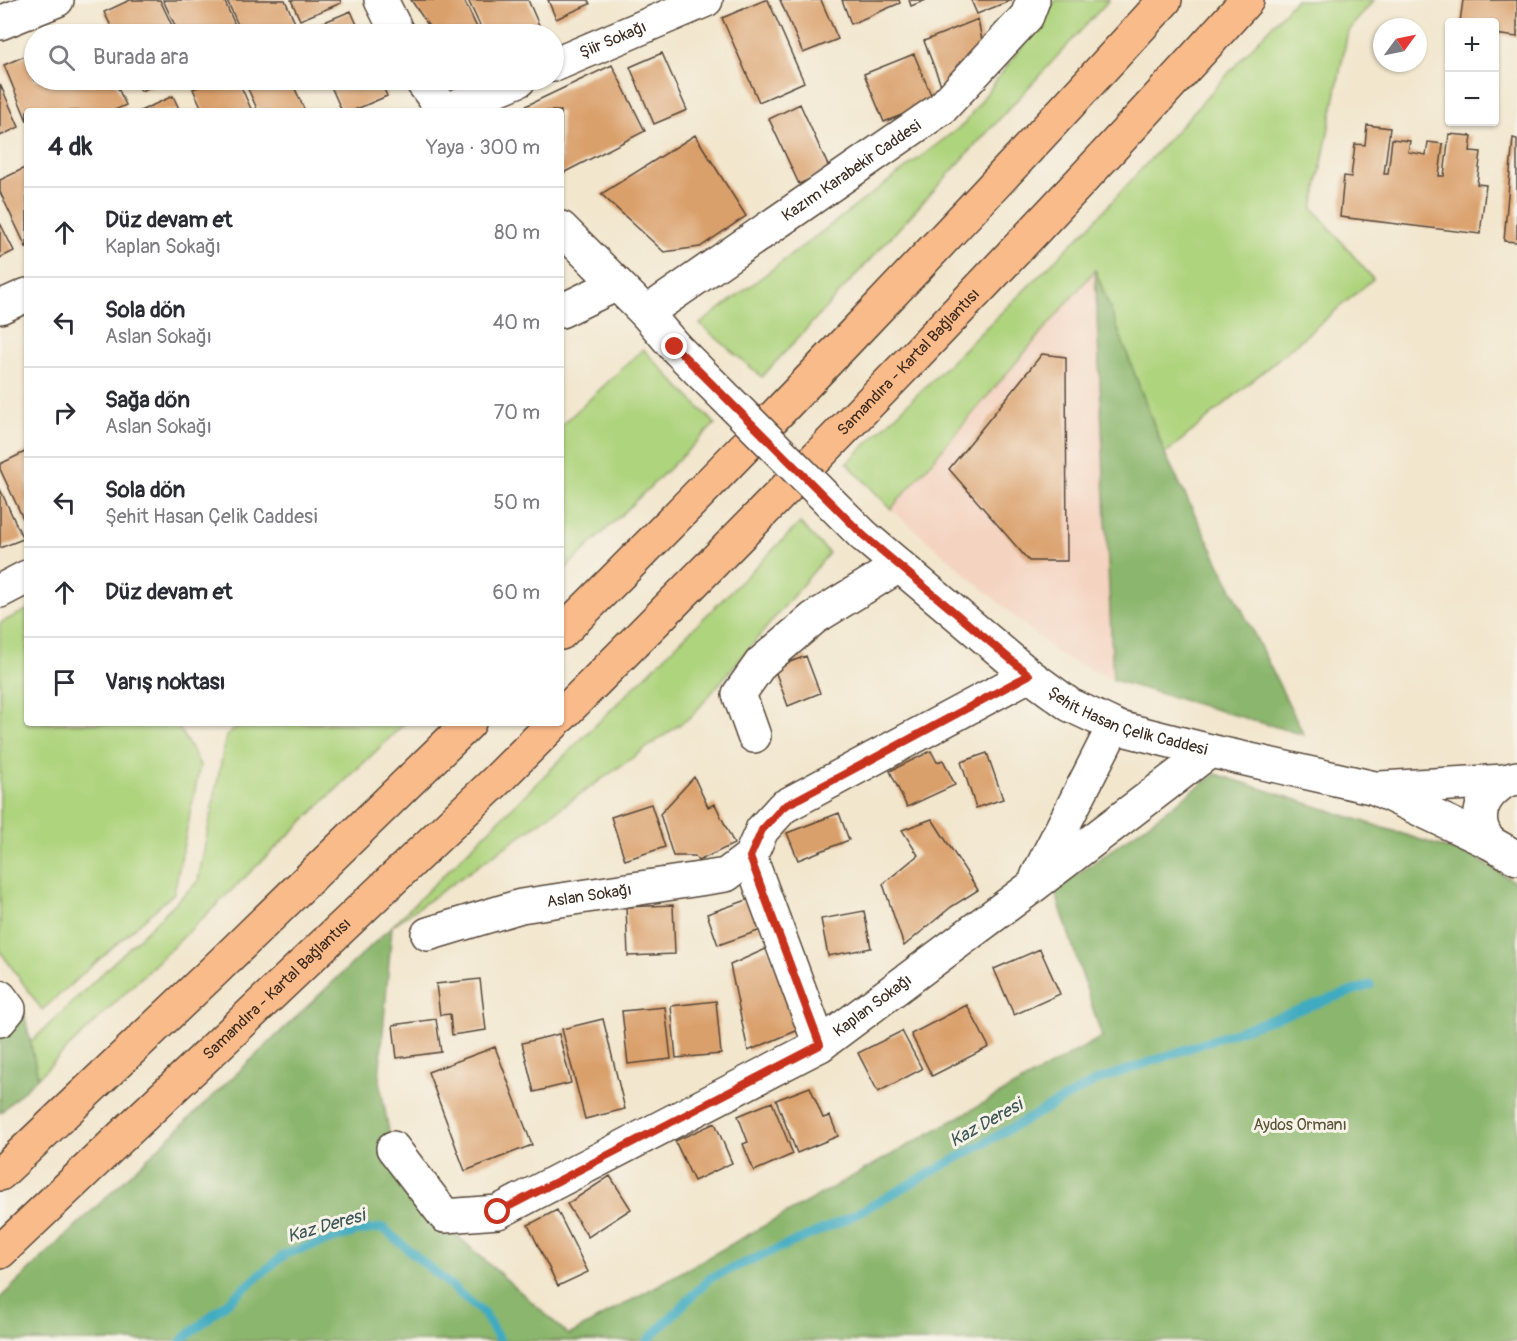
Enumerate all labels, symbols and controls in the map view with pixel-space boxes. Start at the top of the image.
street label: Şiir Sokağı [576,17,649,63]
north arrow [1373,18,1427,72]
map controls [1445,18,1499,126]
button: + [1445,18,1499,72]
search box [24,24,564,90]
icon: search [45,41,78,74]
text: Burada ara [93,43,189,71]
button: − [1445,72,1499,126]
street label: Kazım Karabekir Caddesi [778,115,925,226]
text: 4 dk [48,131,92,163]
text: Yaya · 300 m [426,135,540,160]
text: Düz devam et [105,206,232,234]
icon: ahead [48,216,81,249]
text: 80 m [494,220,540,245]
text: Kaplan Sokağı [105,234,221,259]
street label: Samandıra - Kartal Bağlantısı [833,284,984,440]
text: Sola dön [105,296,185,324]
icon: left [48,306,81,339]
text: 40 m [493,310,540,335]
text: Aslan Sokağı [105,324,212,349]
route end [661,333,687,359]
text: Sağa dön [105,386,190,414]
icon: right [48,396,81,429]
text: 70 m [494,400,540,425]
text: Aslan Sokağı [105,414,212,439]
text: Sola dön [105,476,185,504]
icon: left [48,486,81,519]
text: 50 m [493,490,540,515]
text: Şehit Hasan Çelik Caddesi [105,504,318,529]
icon: ahead [48,576,81,609]
text: Düz devam et [105,578,232,606]
text: 60 m [493,580,540,605]
icon: arrive [48,666,81,699]
text: Varış noktası [105,668,226,696]
street label: Şehit Hasan Çelik Caddesi [1044,682,1210,760]
street label: Aslan Sokağı [545,879,633,912]
street label: Samandıra - Kartal Bağlantısı [199,914,355,1064]
street label: Kaplan Sokağı [829,970,916,1042]
water label: Kaz Deresi [946,1092,1029,1152]
park label: Aydos Ormanı [1253,1115,1347,1135]
route start [484,1198,510,1224]
water label: Kaz Deresi [284,1203,370,1248]

